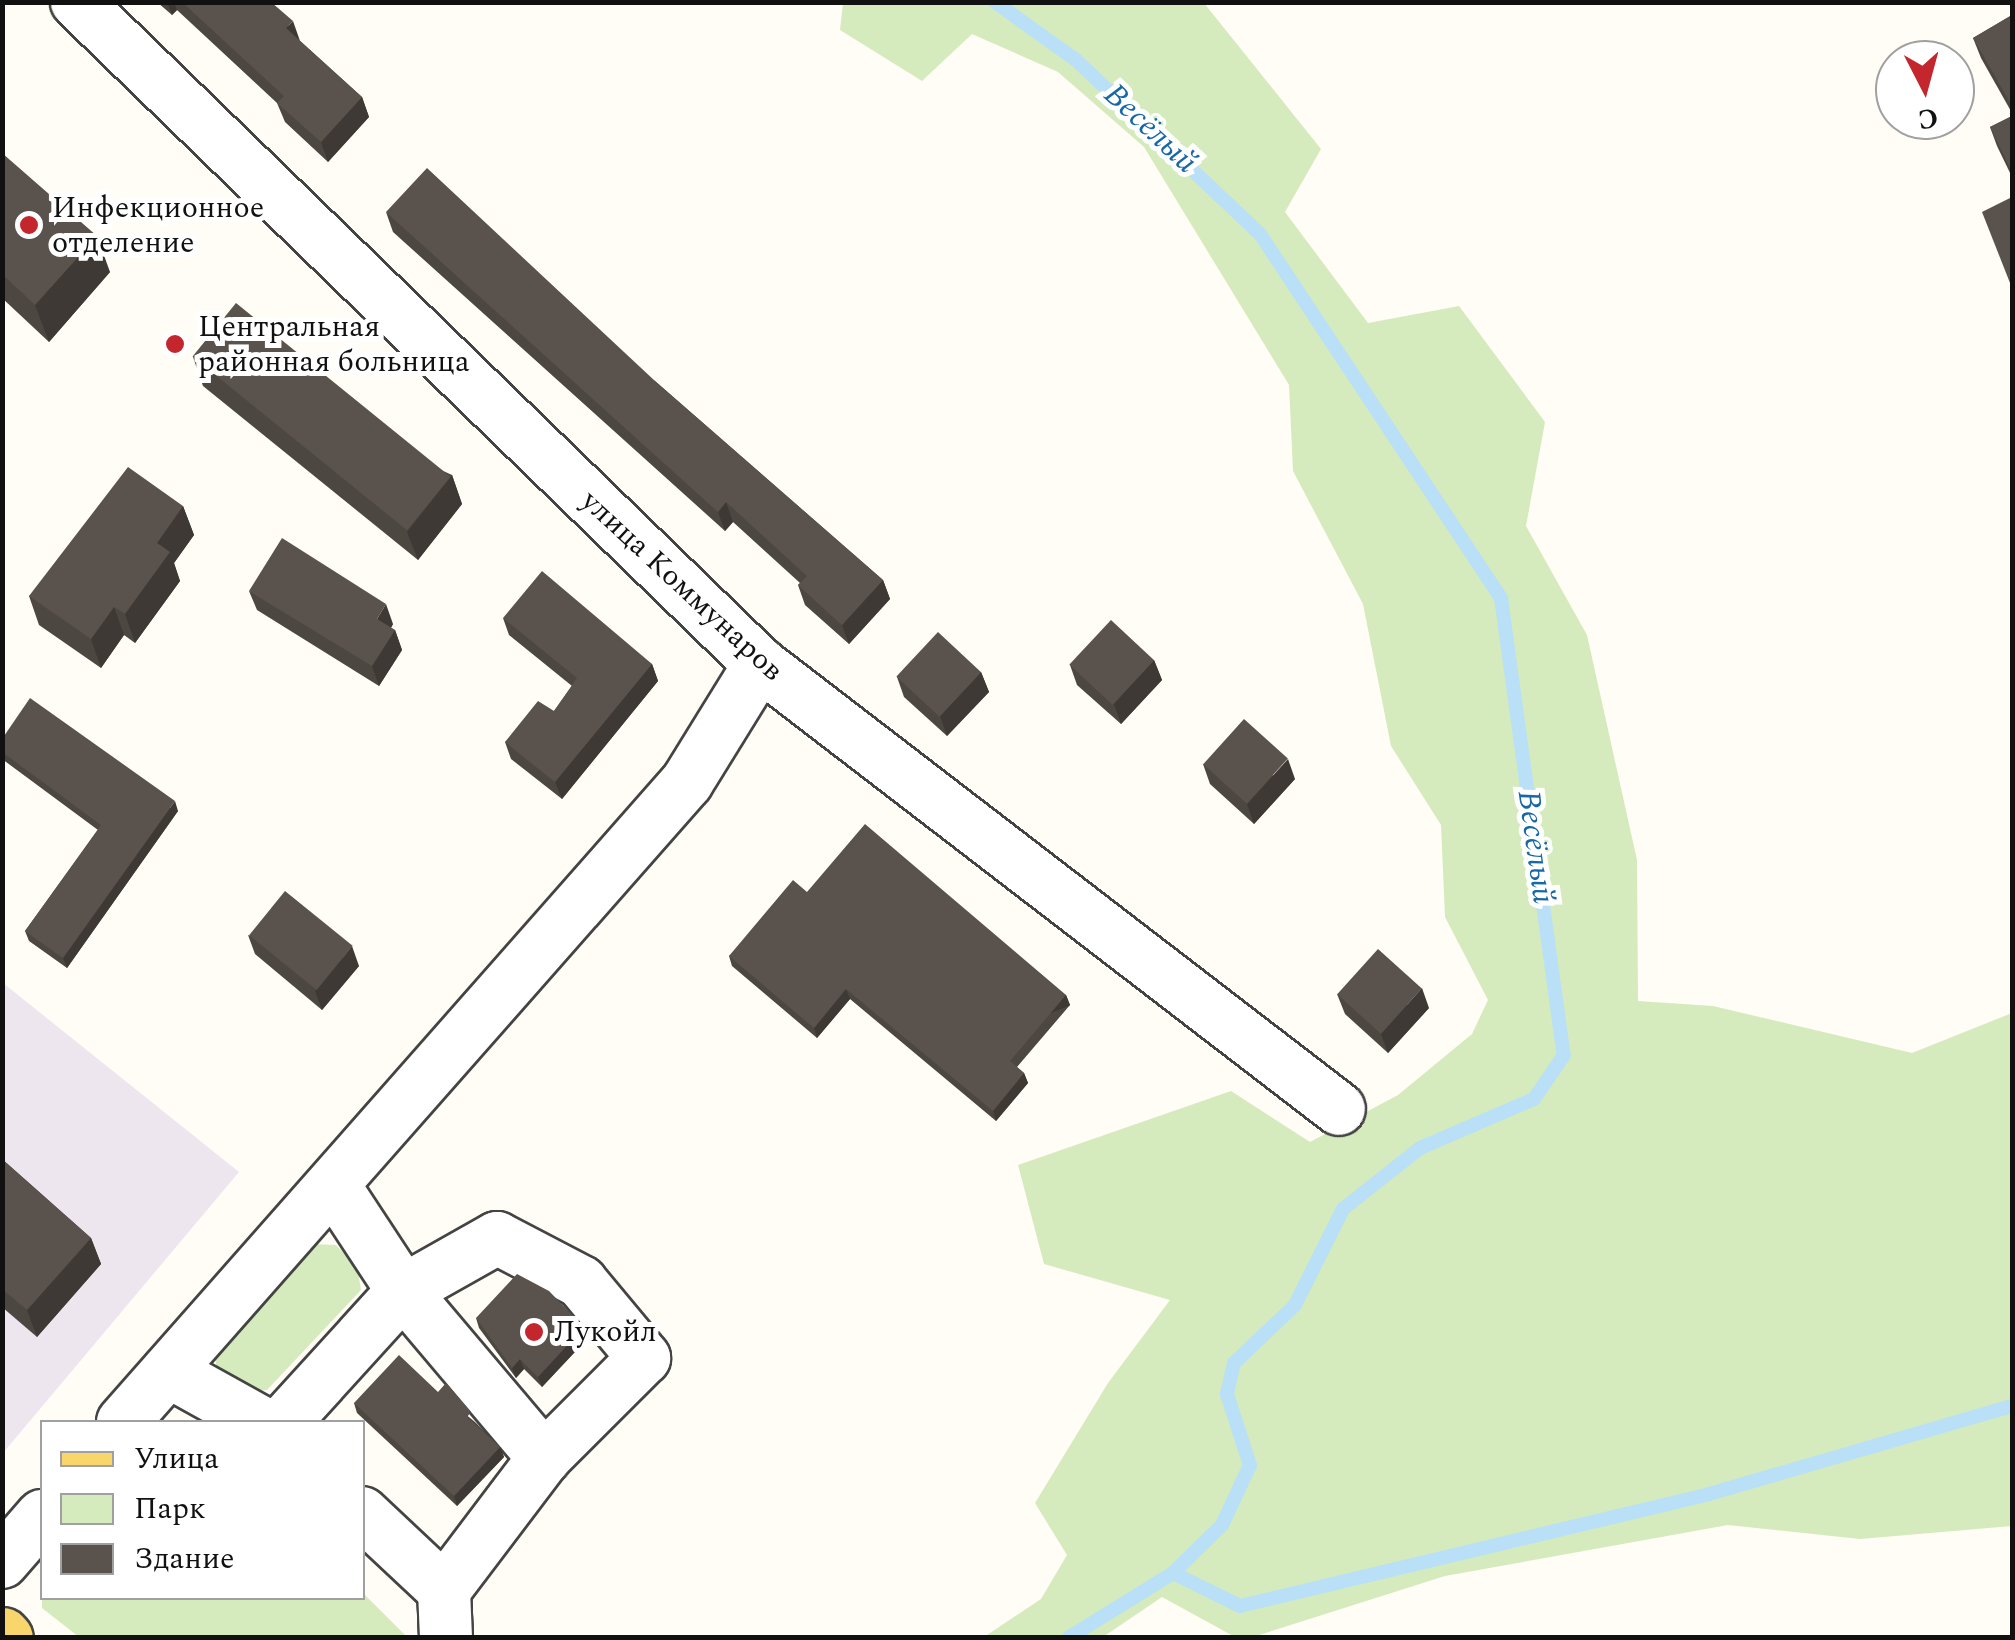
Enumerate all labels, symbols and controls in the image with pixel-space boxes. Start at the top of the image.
north arrow [1875,40,1975,140]
water label: Весёлый [1095,76,1205,182]
text: С [1916,96,1940,141]
place label: Инфекционное отделение [52,190,264,260]
marker: Инфекционное отделение [16,212,42,238]
place label: Центральная районная больница [198,309,470,380]
marker: Центральная районная больница [162,331,188,357]
street label: улица Коммунаров [574,483,790,689]
water label: Весёлый [1508,788,1562,906]
place label: Лукойл [554,1314,657,1350]
marker: Лукойл [523,1321,545,1343]
legend [40,1420,365,1600]
text: Улица [134,1436,219,1482]
text: Парк [134,1486,206,1532]
text: Здание [134,1536,235,1582]

